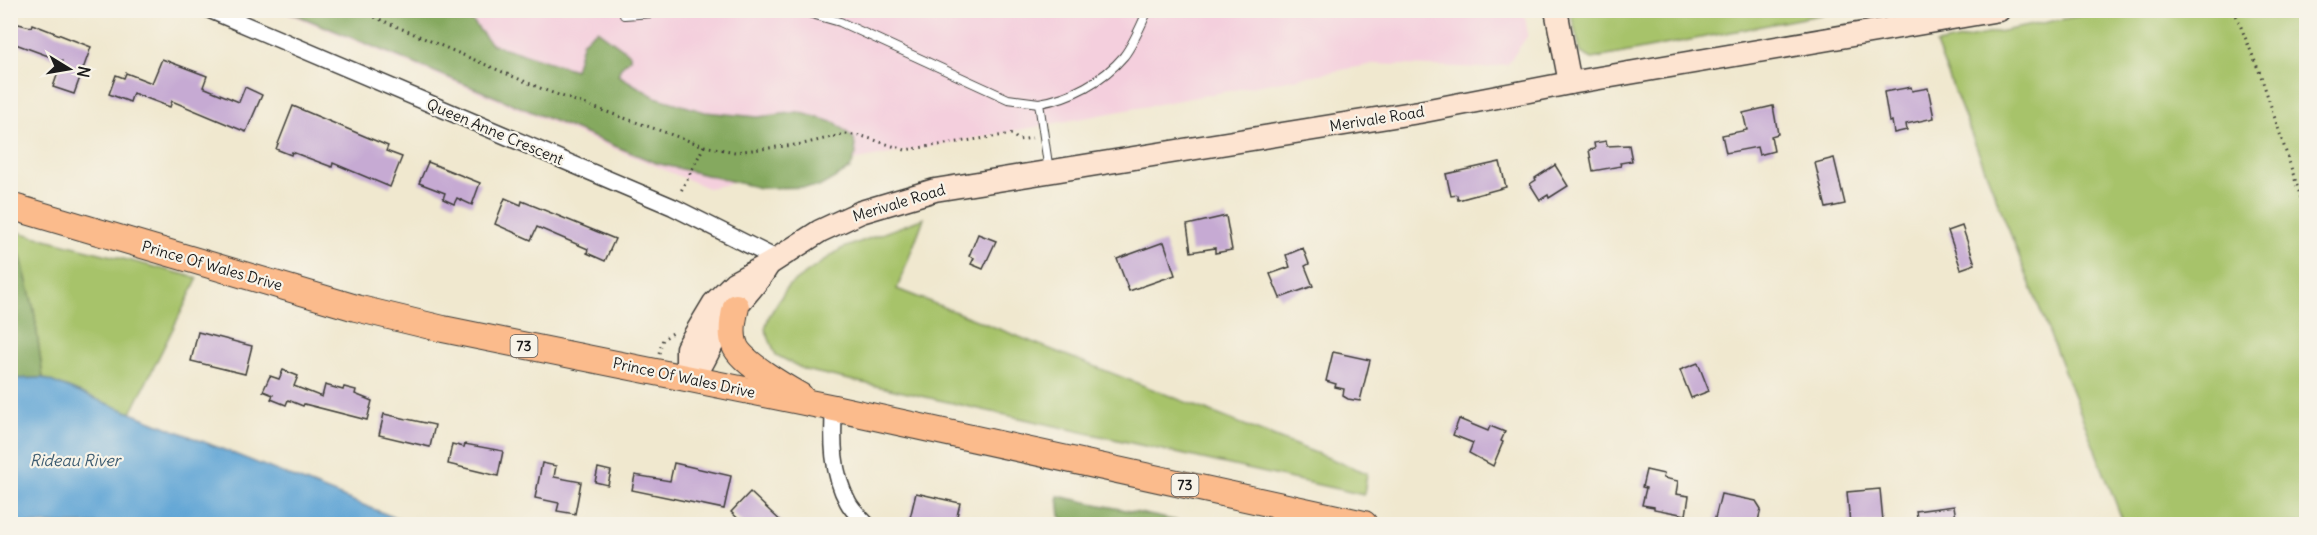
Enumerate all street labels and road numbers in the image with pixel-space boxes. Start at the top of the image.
street label: Queen Anne Crescent [424,94,566,169]
street label: Merivale Road [1328,102,1426,135]
street label: Merivale Road [850,179,947,226]
street label: Prince Of Wales Drive [140,236,285,295]
road number: 73 [510,335,538,357]
street label: Prince Of Wales Drive [611,353,757,402]
road number: 73 [1172,474,1198,496]

